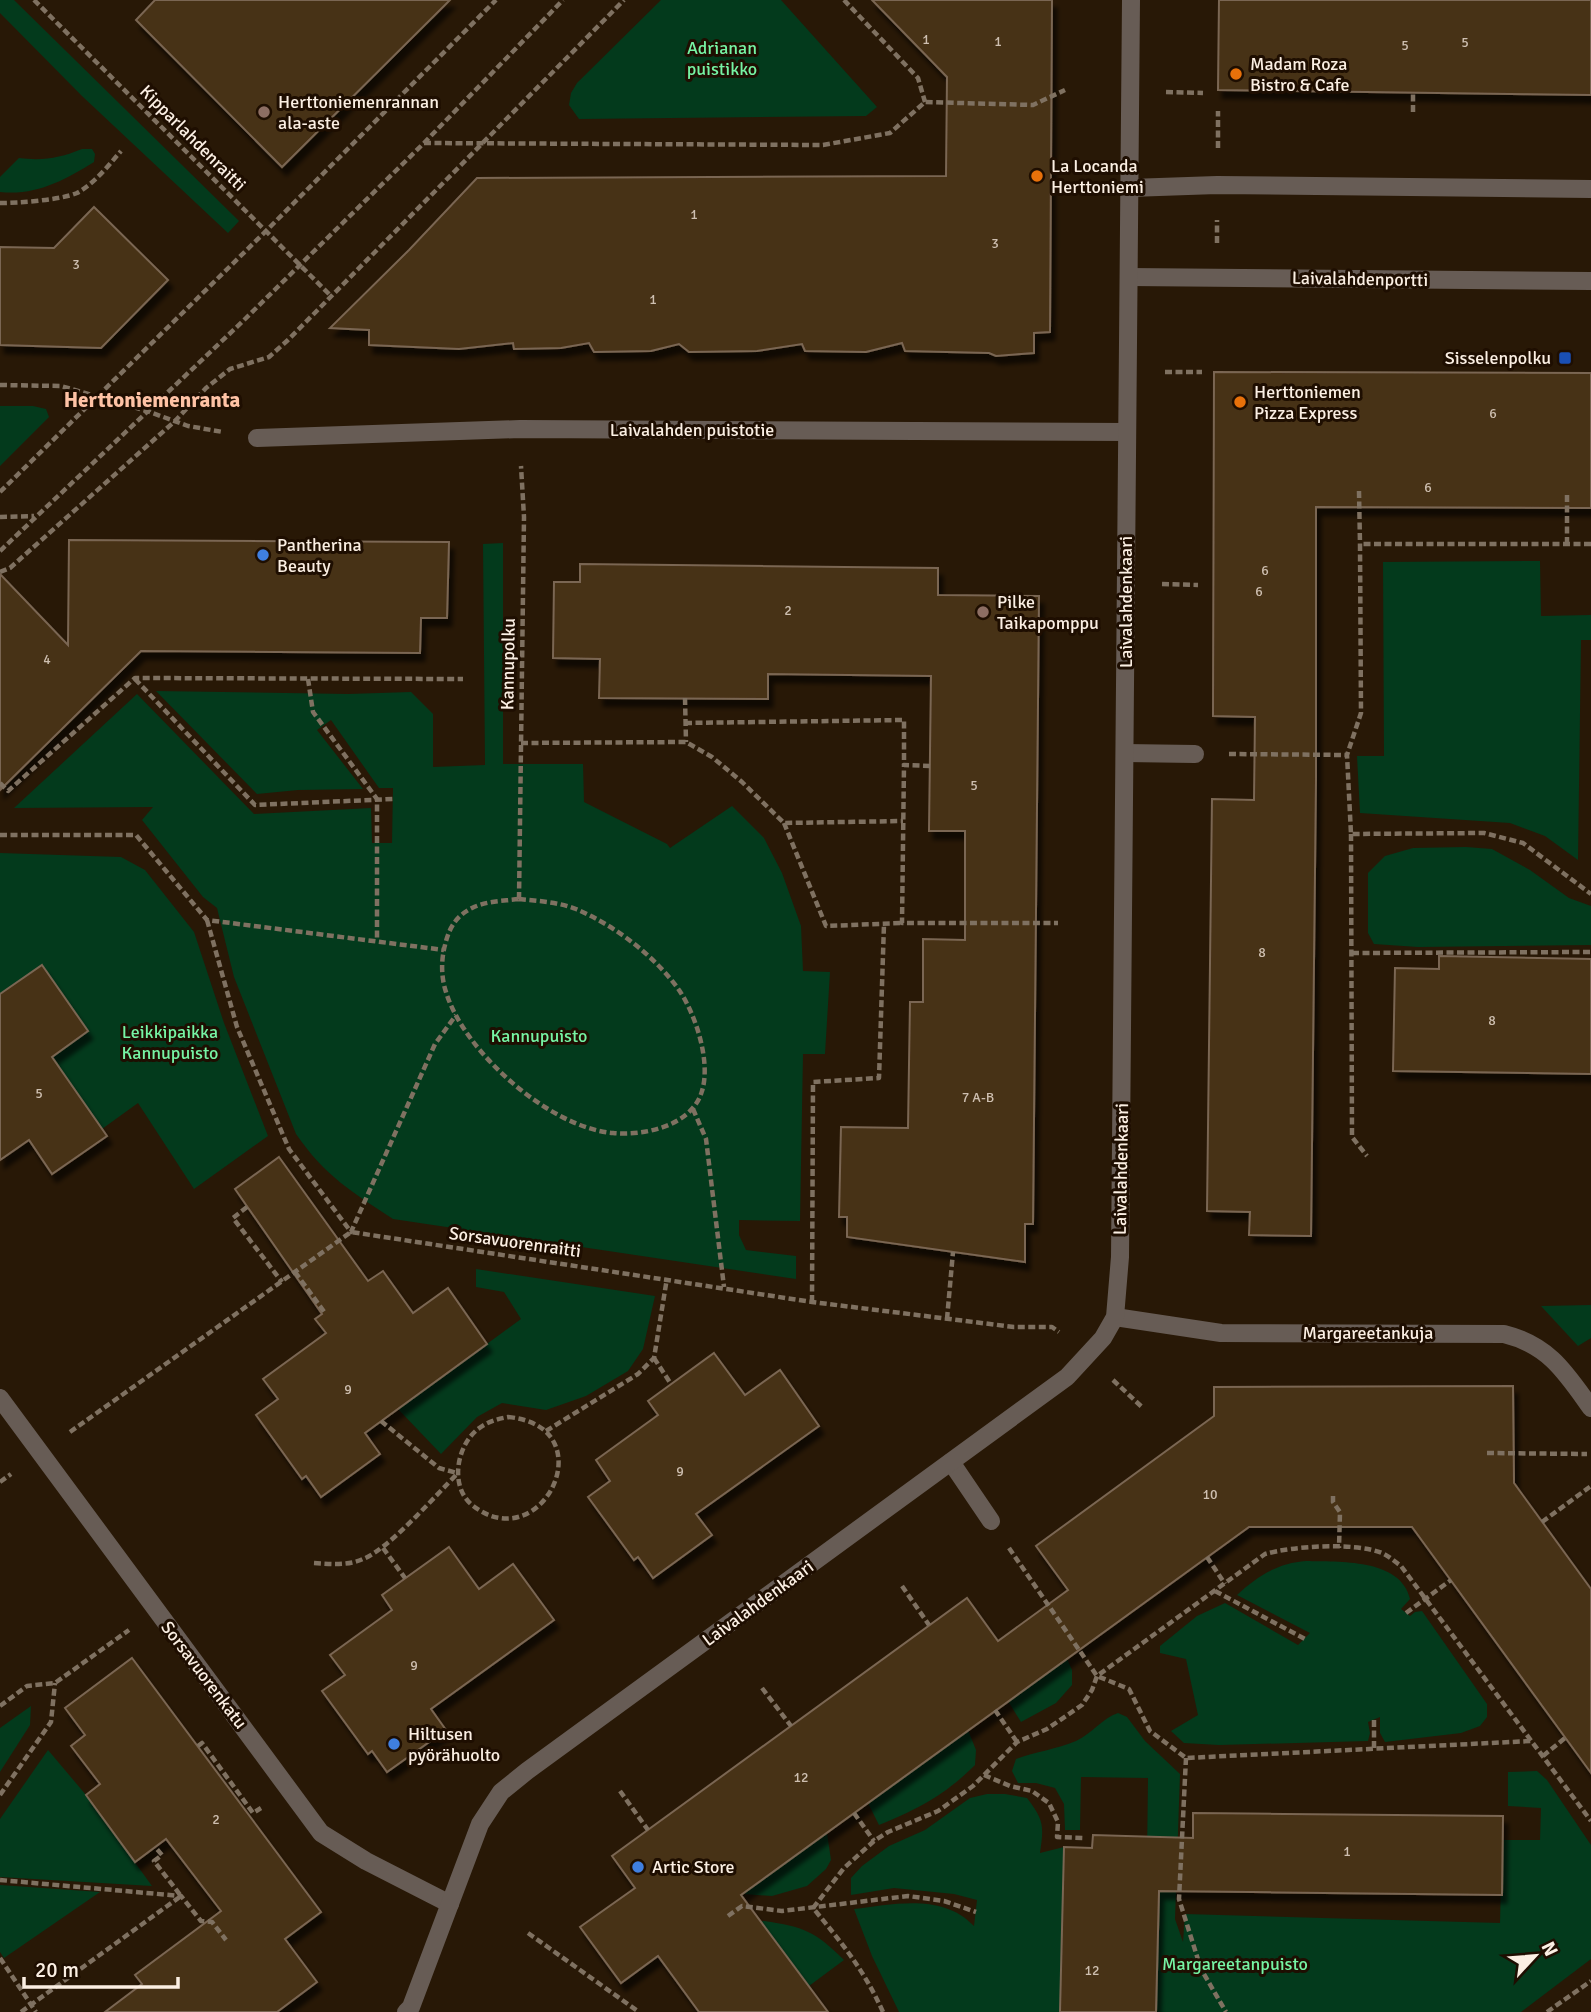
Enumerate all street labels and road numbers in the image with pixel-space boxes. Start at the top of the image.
street label: Kipparlahdenraitti [135,80,251,196]
street label: Laivalahdenportti [1292,267,1428,291]
street label: Laivalahden puistotie [610,419,774,441]
street label: Laivalahdenkaari [1115,536,1137,668]
street label: Kannupolku [496,618,520,710]
street label: Laivalahdenkaari [1109,1103,1133,1235]
street label: Sorsavuorenraitti [448,1222,582,1262]
street label: Margareetankuja [1303,1322,1433,1344]
street label: Laivalahdenkaari [698,1555,818,1651]
street label: Sorsavuorenkatu [156,1617,252,1733]

